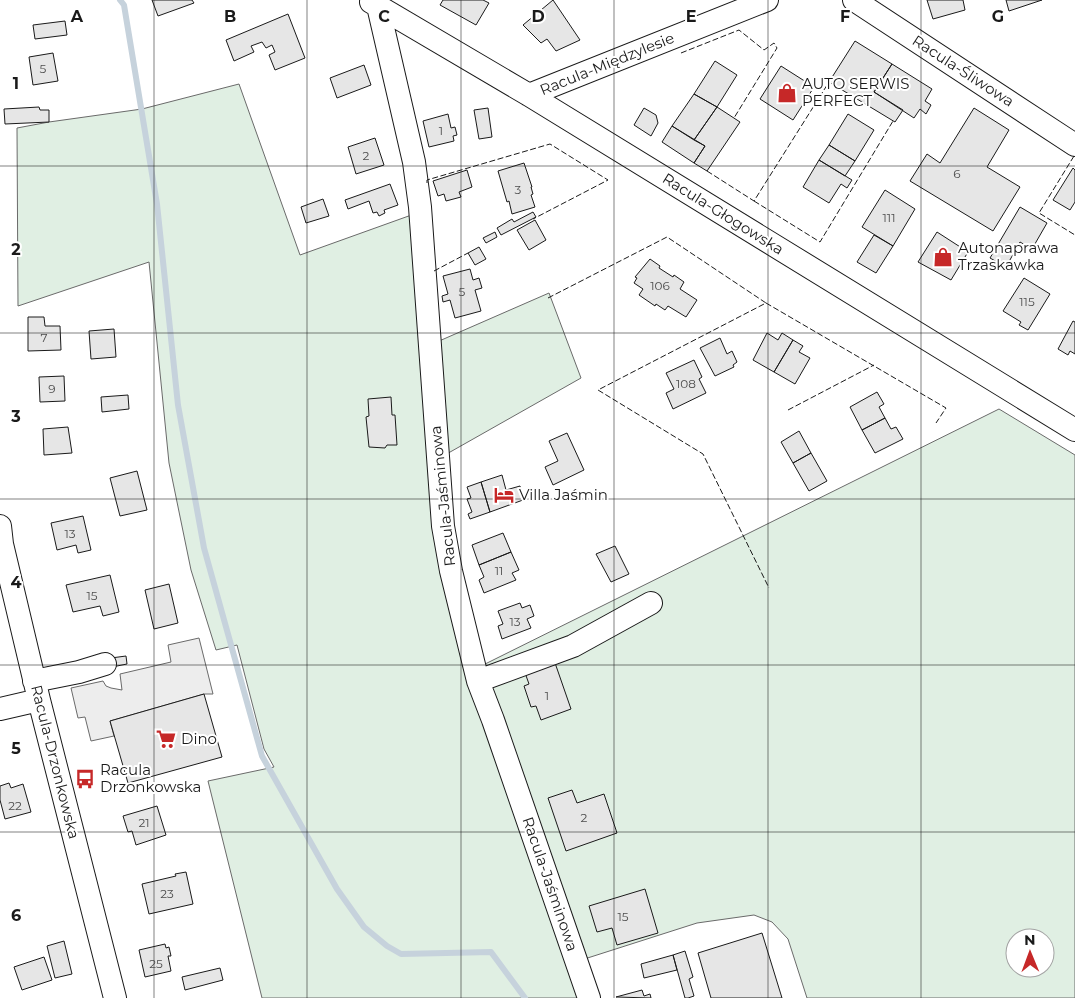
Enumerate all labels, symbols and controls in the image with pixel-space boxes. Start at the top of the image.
text: A [70,7,84,26]
text: B [224,7,236,26]
text: C [378,7,390,26]
text: D [531,7,545,26]
text: E [686,7,696,26]
text: F [840,7,850,26]
text: G [992,7,1004,26]
street label: Racula-Międzylesie [537,28,677,99]
street label: Racula-Śliwowa [909,31,1018,111]
house number: 5 [40,61,47,76]
text: 1 [13,74,19,93]
place label: AUTO SERWIS PERFECT [802,74,909,110]
shop icon: AUTO SERWIS PERFECT [776,82,798,104]
house number: 1 [439,123,443,138]
house number: 2 [363,148,370,163]
house number: 6 [953,166,961,181]
street label: Racula-Głogowska [659,169,787,259]
house number: 3 [515,182,522,197]
house number: 111 [883,210,896,225]
place label: Autonaprawa Trzaskawka [958,238,1059,274]
text: 2 [11,240,21,259]
shop icon: Autonaprawa Trzaskawka [932,246,954,268]
house number: 106 [650,278,670,293]
house number: 5 [459,284,466,299]
house number: 115 [1019,294,1035,309]
house number: 7 [40,330,48,345]
house number: 108 [676,376,696,391]
house number: 9 [48,381,56,396]
text: 3 [10,407,21,426]
street label: Racula-Jaśminowa [426,425,459,567]
hotel icon: Villa Jaśmin [493,484,515,506]
place label: Villa Jaśmin [519,485,608,504]
house number: 13 [64,526,76,541]
house number: 11 [495,563,503,578]
text: 4 [10,573,22,592]
house number: 15 [86,588,98,603]
house number: 13 [509,614,521,629]
street label: Racula-Drzonkowska [27,683,84,841]
house number: 1 [545,688,549,703]
supermarket icon: Dino [155,728,177,750]
place label: Dino [181,729,217,748]
text: 5 [11,739,21,758]
place label: Racula Drzonkowska [100,760,201,796]
bus stop icon: Racula Drzonkowska [74,768,96,790]
house number: 22 [8,798,22,813]
house number: 2 [581,810,588,825]
street label: Racula-Jaśminowa [519,814,582,954]
house number: 21 [138,815,150,830]
house number: 23 [160,886,174,901]
text: 6 [11,906,21,925]
house number: 15 [617,909,629,924]
north arrow [1005,928,1055,978]
text: N [1024,931,1036,949]
house number: 25 [149,956,163,971]

